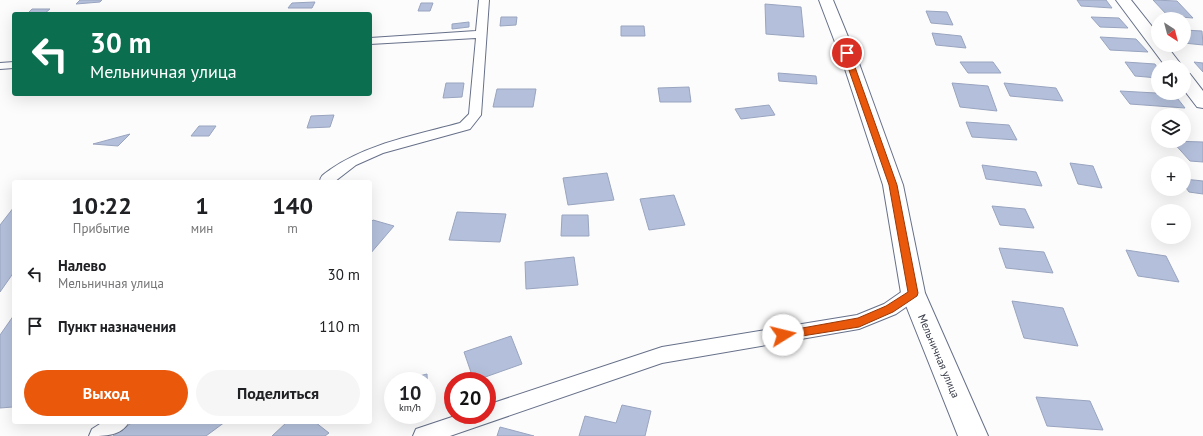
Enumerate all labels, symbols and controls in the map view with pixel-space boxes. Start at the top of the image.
north arrow [1151,12,1191,52]
map controls [1151,12,1191,244]
text: 30 m [90,24,151,61]
icon: left [24,28,76,80]
pin [830,36,864,70]
icon: arrive [836,42,858,64]
text: Мельничная улица [90,60,237,83]
button: sound [1151,60,1191,100]
button: layers [1151,108,1191,148]
button: + [1151,156,1191,196]
text: 10:22 [71,190,132,221]
text: 1 [195,190,209,221]
text: 140 [272,190,313,221]
button: − [1151,204,1191,244]
text: Прибытие [73,220,130,237]
text: мин [191,220,213,237]
text: m [287,220,298,237]
text: Налево [58,256,106,275]
icon: left [24,263,46,285]
text: 30 m [327,265,360,284]
text: Мельничная улица [58,275,164,292]
street label: Мельничная улица [915,312,963,400]
position arrow [762,314,804,356]
icon: arrive [24,315,46,337]
text: Пункт назначения [58,317,176,336]
text: 110 m [319,317,360,336]
button: Выход [24,370,188,416]
button: Поделиться [196,370,360,416]
speed limit sign: 20 [444,372,496,424]
text: 10 [399,380,421,406]
text: km/h [399,401,421,414]

